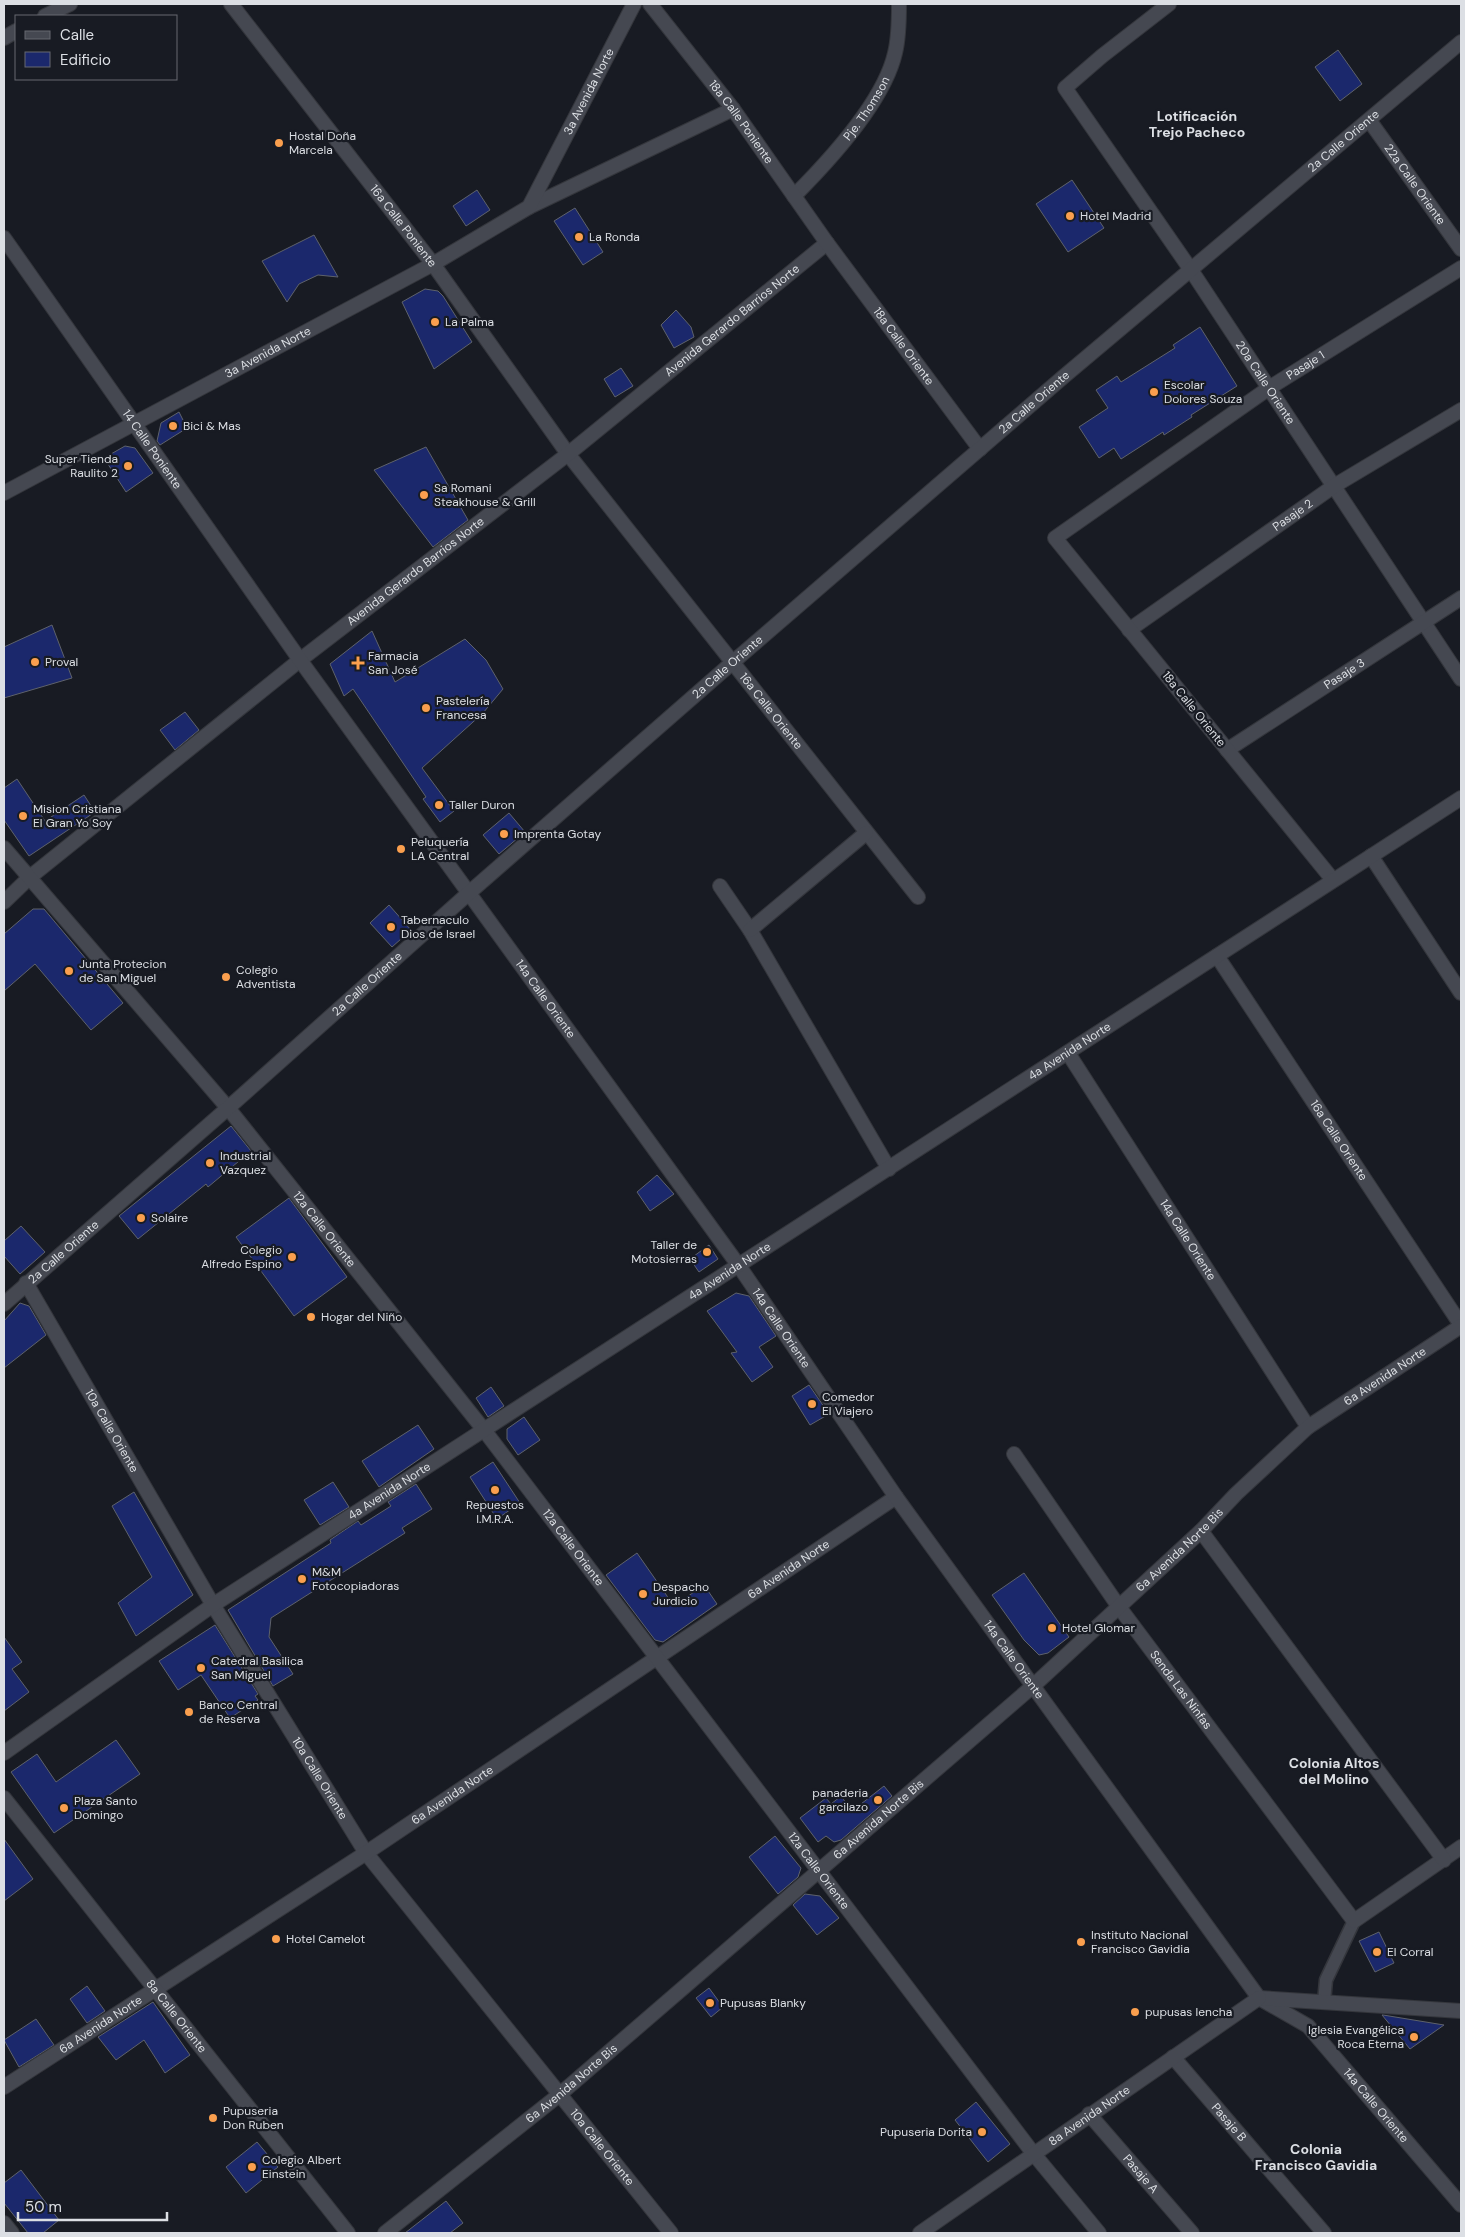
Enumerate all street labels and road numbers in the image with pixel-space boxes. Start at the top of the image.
street label: 3a Avenida Norte [560,45,618,137]
street label: Pje. Thomson [840,74,894,144]
street label: 18a Calle Poniente [705,77,777,167]
street label: 2a Calle Oriente [1304,106,1383,176]
street label: 22a Calle Oriente [1381,141,1449,228]
street label: 16a Calle Poniente [366,181,441,271]
street label: Avenida Gerardo Barrios Norte [661,261,803,380]
street label: 18a Calle Oriente [869,304,938,388]
street label: 3a Avenida Norte [222,323,314,382]
street label: 20a Calle Oriente [1232,338,1299,428]
street label: Pasaje 1 [1283,347,1328,383]
street label: 2a Calle Oriente [995,367,1073,437]
street label: 14 Calle Poniente [119,406,186,492]
street label: Pasaje 2 [1269,495,1316,535]
street label: Avenida Gerardo Barrios Norte [343,513,488,629]
street label: 2a Calle Oriente [689,632,766,702]
street label: Pasaje 3 [1321,655,1368,693]
street label: 18a Calle Oriente [1159,668,1230,750]
street label: 16a Calle Oriente [736,670,806,753]
street label: 2a Calle Oriente [329,948,406,1019]
street label: 14a Calle Oriente [512,957,579,1041]
street label: 4a Avenida Norte [1025,1018,1114,1084]
street label: 16a Calle Oriente [1306,1097,1371,1184]
street label: 12a Calle Oriente [289,1188,360,1271]
street label: 14a Calle Oriente [1156,1196,1220,1283]
street label: 2a Calle Oriente [25,1217,102,1287]
street label: 4a Avenida Norte [685,1238,774,1304]
street label: 14a Calle Oriente [749,1285,814,1371]
street label: 6a Avenida Norte [1341,1343,1429,1409]
street label: 10a Calle Oriente [81,1386,142,1476]
street label: 4a Avenida Norte [345,1458,434,1524]
street label: 6a Avenida Norte Bis [1132,1504,1227,1595]
street label: 12a Calle Oriente [539,1506,608,1589]
street label: 6a Avenida Norte [744,1536,833,1603]
street label: 14a Calle Oriente [980,1617,1048,1702]
street label: Senda Las Ninfas [1146,1647,1216,1732]
street label: 10a Calle Oriente [288,1734,351,1823]
street label: 6a Avenida Norte [408,1762,497,1828]
street label: 6a Avenida Norte Bis [830,1776,927,1863]
street label: 12a Calle Oriente [784,1829,853,1913]
street label: 8a Calle Oriente [142,1976,211,2056]
street label: 6a Avenida Norte [56,1992,145,2057]
street label: 6a Avenida Norte Bis [522,2040,621,2127]
street label: 14a Calle Oriente [1340,2065,1412,2146]
street label: 8a Avenida Norte [1045,2082,1133,2149]
street label: Pasaje B [1208,2100,1250,2145]
street label: 10a Calle Oriente [566,2106,638,2189]
street label: Pasaje A [1119,2151,1162,2197]

